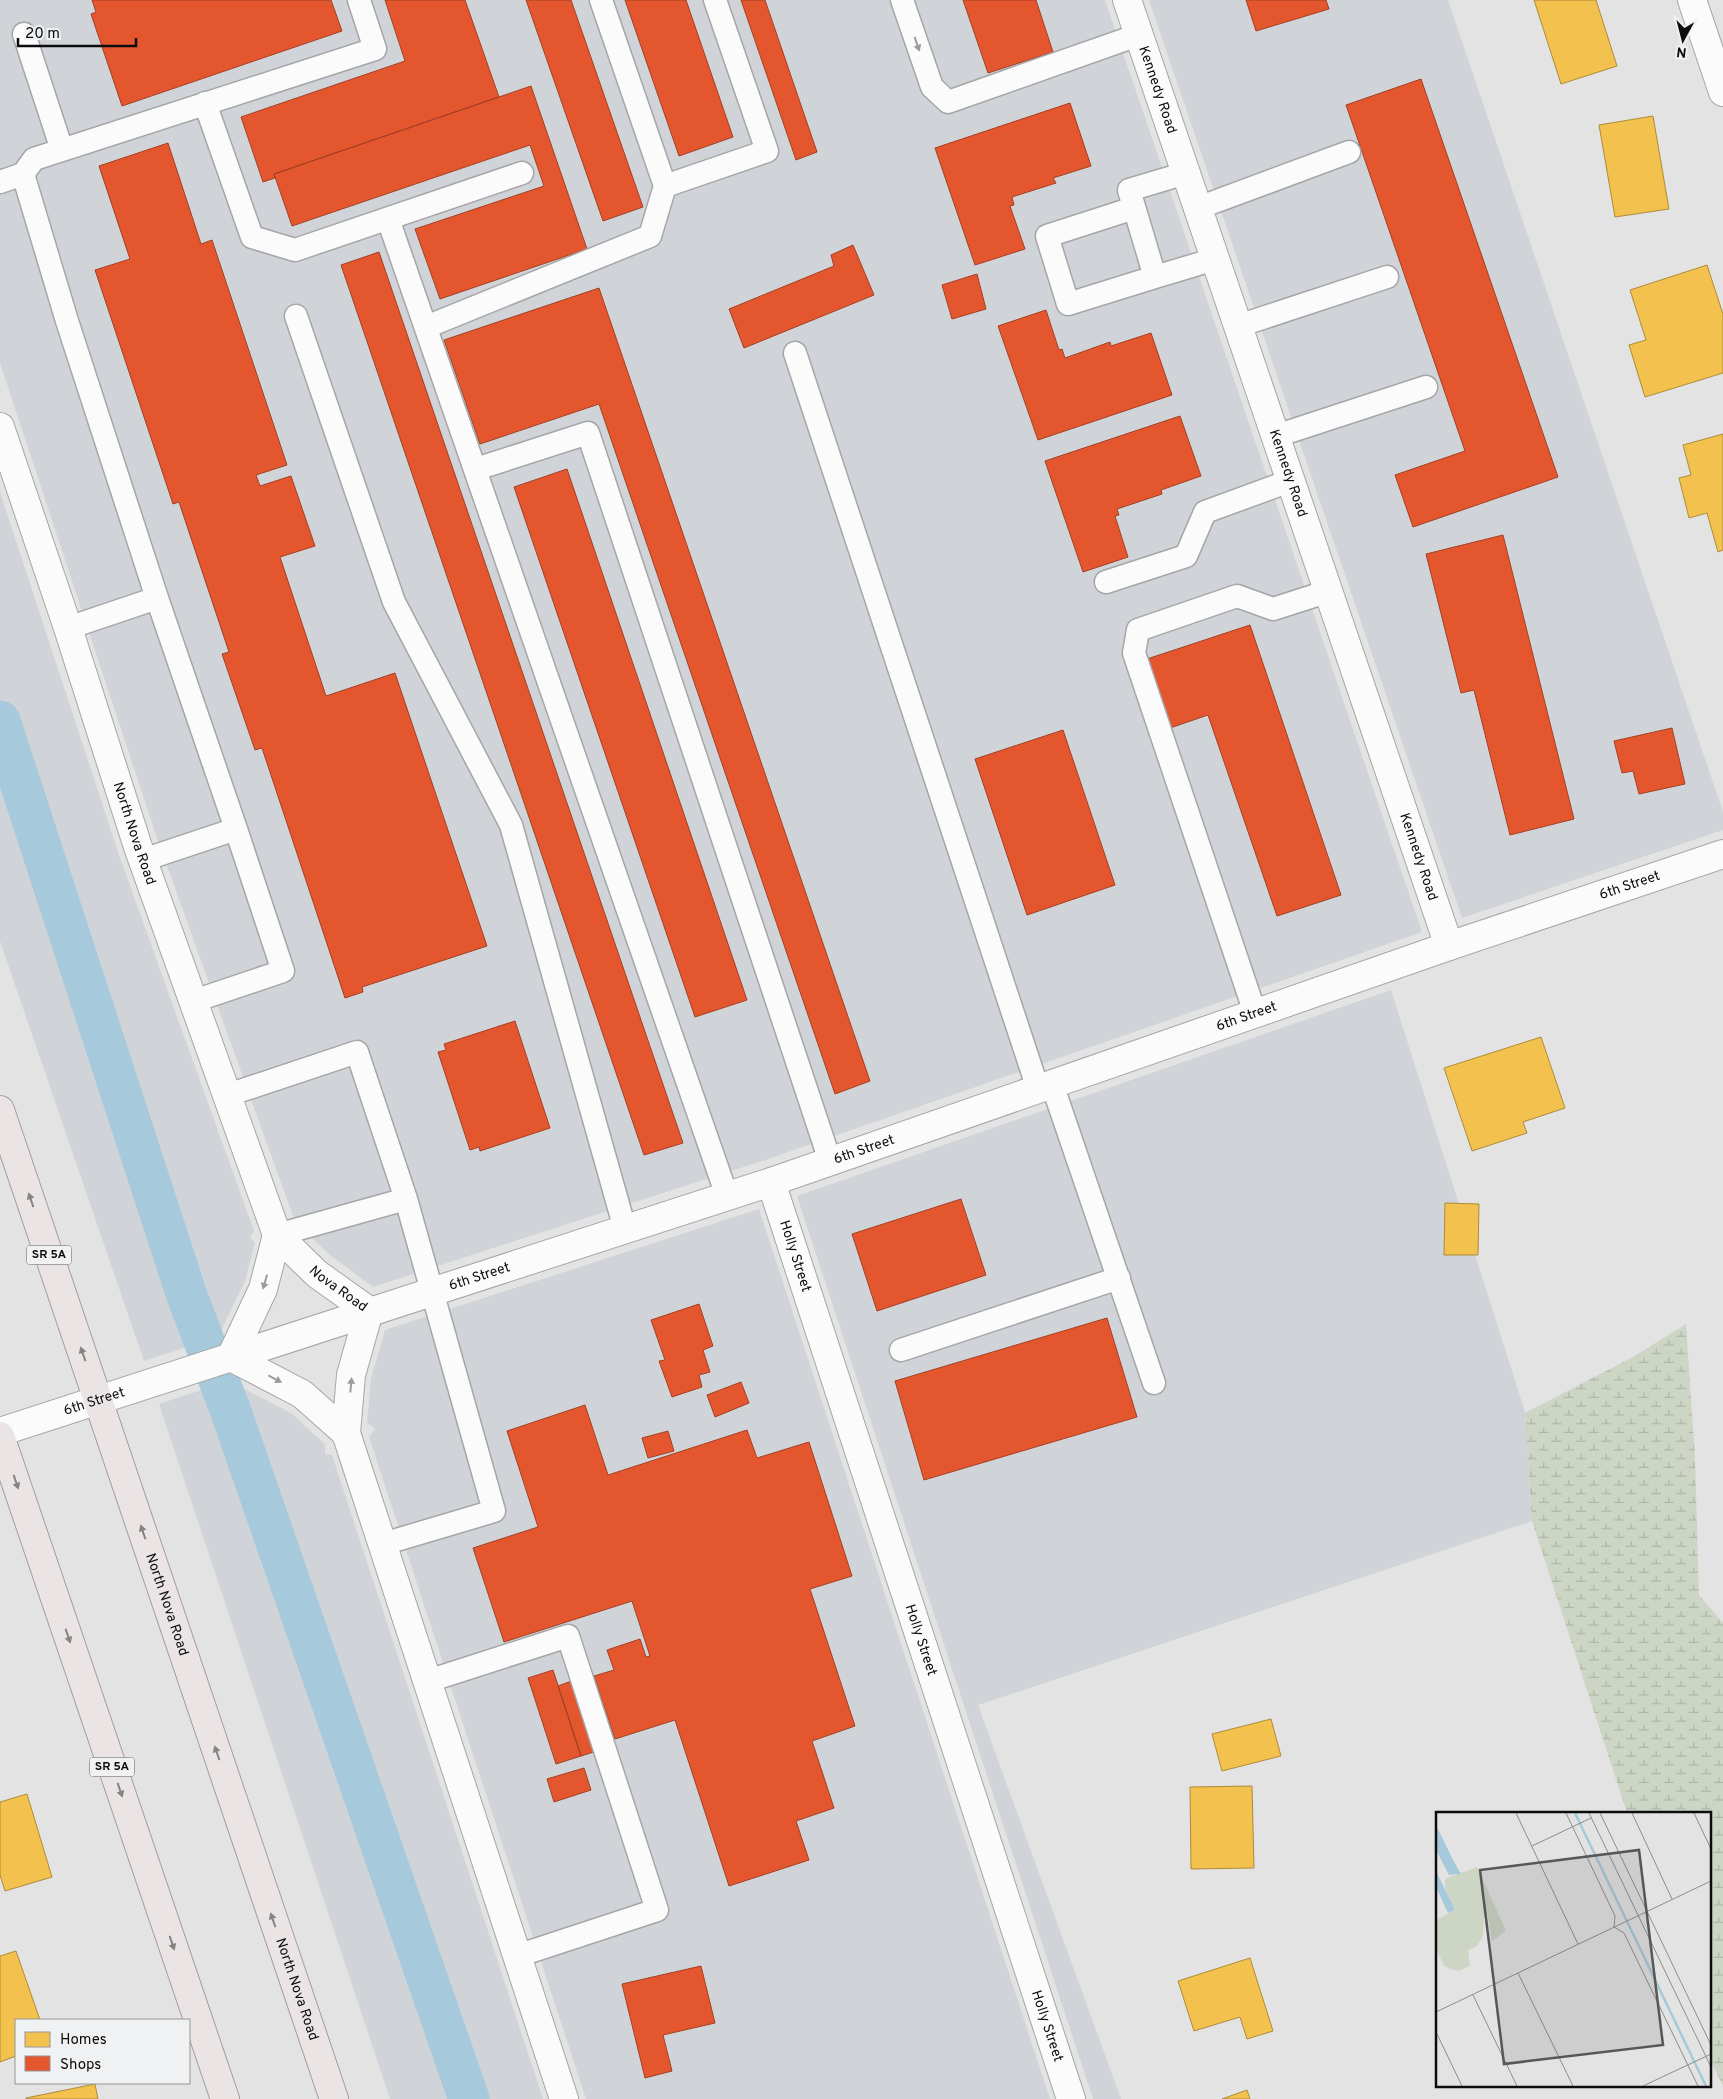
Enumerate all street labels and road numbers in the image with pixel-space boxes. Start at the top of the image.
street label: Kennedy Road [1135,44,1180,136]
street label: Kennedy Road [1265,427,1311,519]
street label: North Nova Road [109,780,159,887]
street label: Kennedy Road [1396,811,1441,903]
street label: 6th Street [1597,867,1662,903]
street label: 6th Street [1214,998,1279,1035]
street label: 6th Street [831,1131,897,1168]
street label: Holly Street [776,1218,815,1294]
road number: SR 5A [27,1246,72,1264]
street label: 6th Street [447,1259,512,1294]
street label: Nova Road [305,1262,371,1316]
street label: 6th Street [62,1384,127,1419]
street label: North Nova Road [142,1551,192,1658]
street label: Holly Street [901,1602,940,1678]
road number: SR 5A [90,1758,134,1776]
street label: North Nova Road [272,1936,322,2043]
street label: Holly Street [1027,1988,1067,2064]

